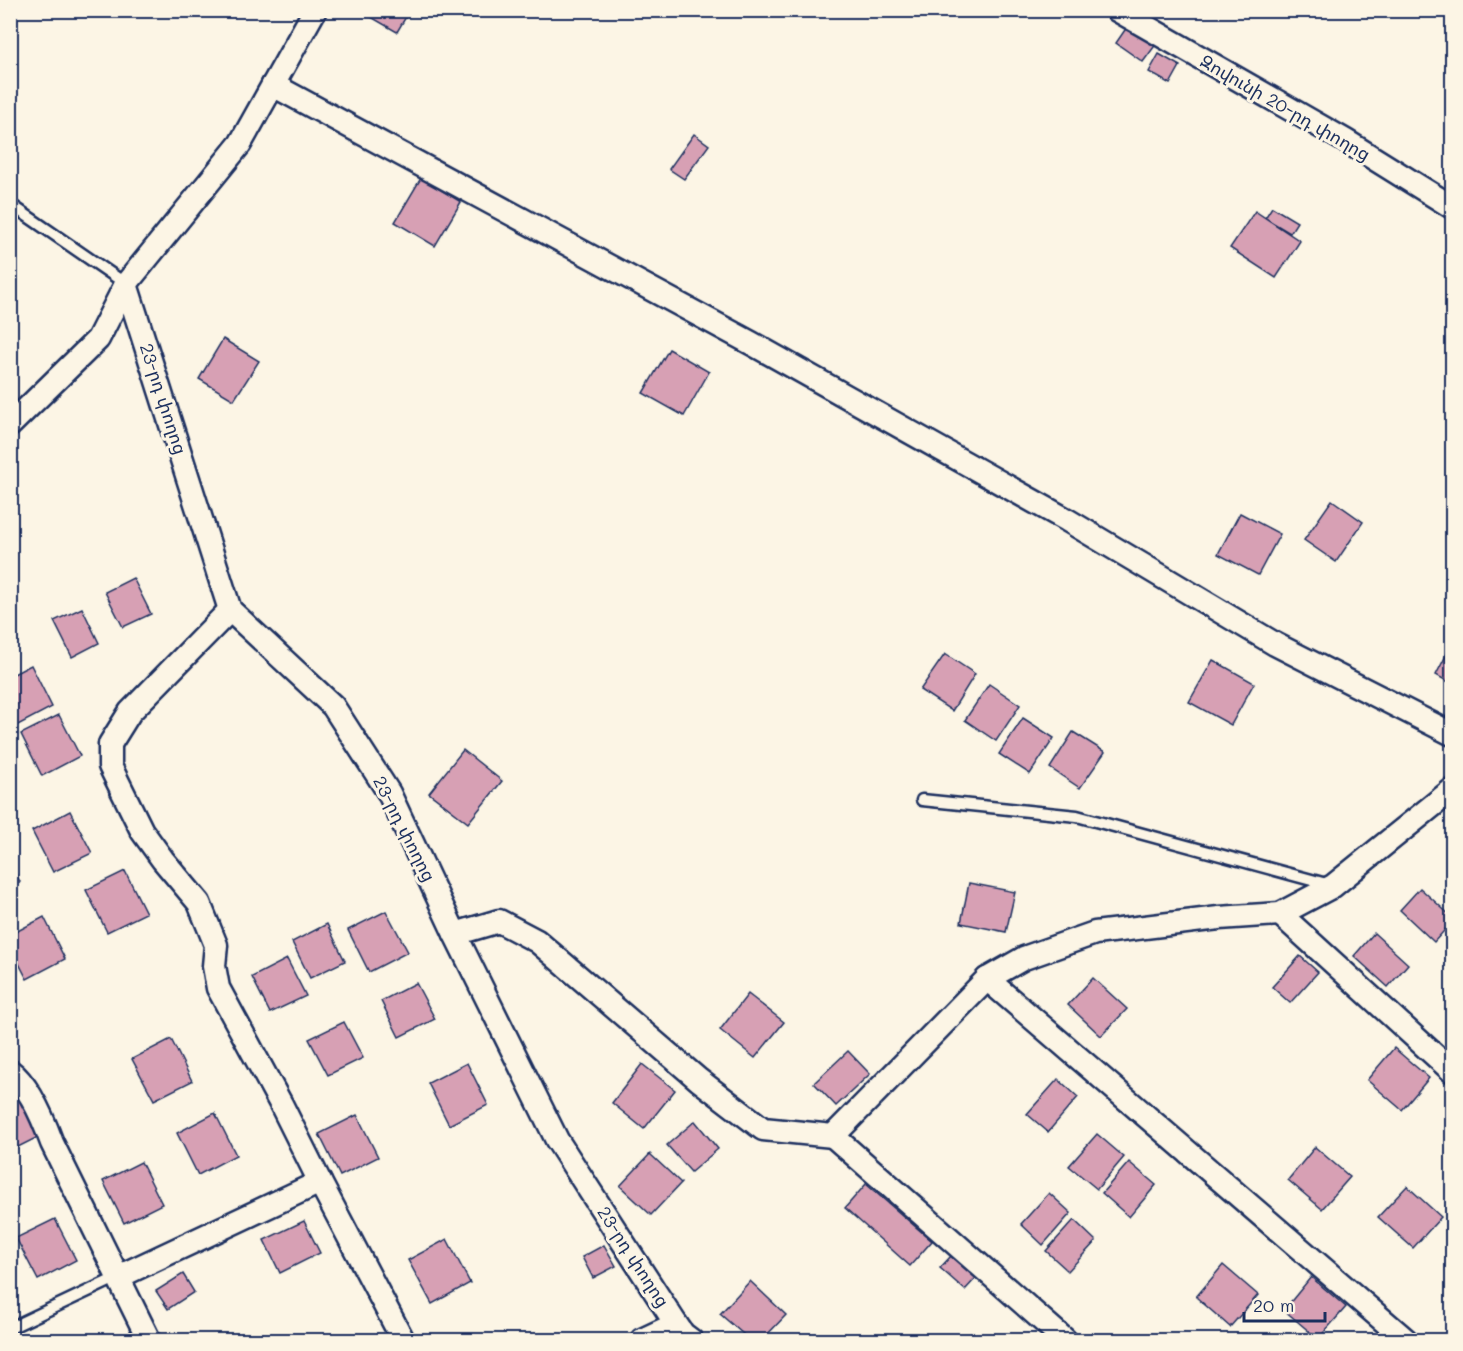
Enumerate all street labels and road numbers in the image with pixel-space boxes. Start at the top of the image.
street label: Զովունի 20-րդ փողոց [1196,49,1375,166]
street label: 23-րդ փողոց [135,340,193,457]
street label: 23-րդ փողոց [368,772,442,885]
street label: 23-րդ փողոց [592,1201,675,1311]

